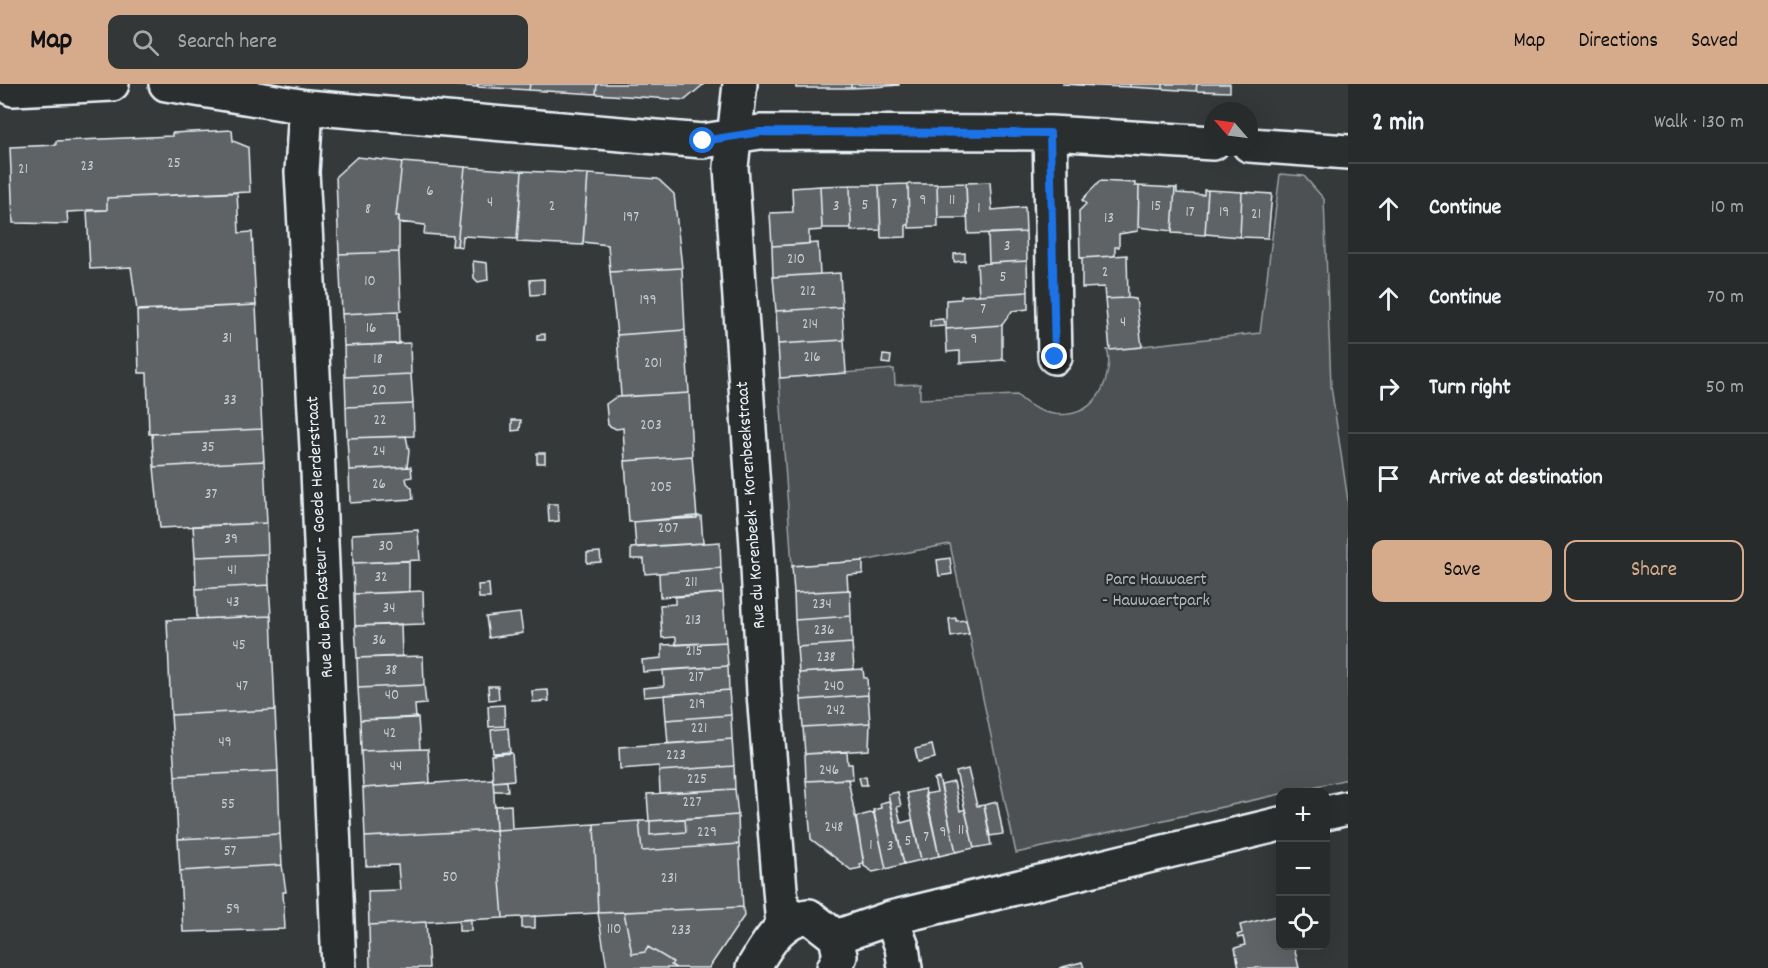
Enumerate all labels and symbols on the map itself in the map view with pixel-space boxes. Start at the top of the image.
north arrow [1204,102,1258,156]
route start [689,127,715,153]
house number: 25 [167,153,181,175]
house number: 23 [80,156,94,178]
house number: 21 [18,159,28,181]
house number: 6 [426,181,434,203]
house number: 9 [920,190,926,212]
house number: 11 [949,190,955,212]
house number: 4 [487,192,493,214]
house number: 7 [891,194,897,216]
house number: 5 [862,195,869,217]
house number: 2 [549,196,555,218]
house number: 3 [833,196,839,218]
house number: 15 [1151,196,1161,218]
house number: 1 [977,198,981,220]
house number: 8 [365,199,371,221]
house number: 17 [1185,202,1195,224]
house number: 19 [1219,202,1229,224]
house number: 21 [1251,204,1261,226]
house number: 197 [623,207,639,229]
house number: 13 [1104,208,1114,230]
house number: 3 [1004,236,1010,258]
house number: 210 [787,249,805,271]
house number: 2 [1102,262,1108,284]
house number: 5 [1000,267,1007,289]
house number: 10 [364,271,376,293]
house number: 212 [800,281,816,303]
house number: 199 [639,290,657,312]
house number: 7 [980,299,986,321]
house number: 4 [1120,312,1126,334]
house number: 214 [802,314,818,336]
house number: 16 [366,318,376,340]
house number: 31 [222,328,232,350]
house number: 9 [971,329,977,351]
route end [1041,343,1067,369]
house number: 216 [803,347,821,369]
house number: 18 [373,349,383,371]
house number: 201 [644,353,662,375]
house number: 20 [372,380,386,402]
street label: Rue du Korenbeek - Korenbeekstraat [731,380,773,630]
house number: 33 [223,390,237,412]
street label: Rue du Bon Pasteur - Goede Herderstraat [301,395,341,679]
house number: 22 [373,410,387,432]
house number: 203 [640,415,662,437]
house number: 35 [201,437,215,459]
house number: 24 [373,441,385,463]
house number: 26 [372,474,386,496]
house number: 205 [650,477,672,499]
house number: 37 [205,484,217,506]
house number: 207 [658,518,678,540]
house number: 39 [224,529,238,551]
house number: 30 [379,536,393,558]
house number: 41 [227,560,237,582]
house number: 32 [374,567,388,589]
park label: Parc Hauwaert - Hauwaertpark [1102,568,1210,614]
house number: 211 [684,572,698,594]
house number: 43 [227,592,239,614]
house number: 234 [812,594,832,616]
house number: 34 [383,598,395,620]
house number: 213 [685,610,701,632]
house number: 236 [814,620,834,642]
house number: 36 [372,630,386,652]
house number: 45 [232,635,246,657]
house number: 215 [686,641,702,663]
house number: 238 [816,647,836,669]
house number: 38 [385,660,397,682]
house number: 217 [688,667,704,689]
house number: 47 [236,676,248,698]
house number: 240 [824,676,844,698]
house number: 40 [385,685,399,707]
house number: 219 [689,694,705,716]
house number: 242 [826,700,846,722]
house number: 221 [691,718,707,740]
house number: 42 [384,723,396,745]
house number: 49 [218,732,232,754]
house number: 223 [666,745,686,767]
house number: 44 [390,756,402,778]
house number: 246 [819,760,839,782]
house number: 225 [687,769,707,791]
house number: 227 [683,792,702,814]
house number: 55 [221,794,235,816]
house number: 248 [825,817,843,839]
house number: 11 [958,820,964,842]
house number: 229 [697,822,717,844]
house number: 9 [940,822,946,844]
house number: 7 [923,827,929,849]
house number: 5 [905,831,912,853]
house number: 1 [869,835,873,857]
house number: 3 [887,836,893,858]
house number: 57 [224,841,237,863]
house number: 50 [442,867,458,889]
house number: 231 [661,868,677,890]
house number: 59 [226,899,240,921]
house number: 110 [607,919,621,941]
house number: 233 [671,920,691,942]

